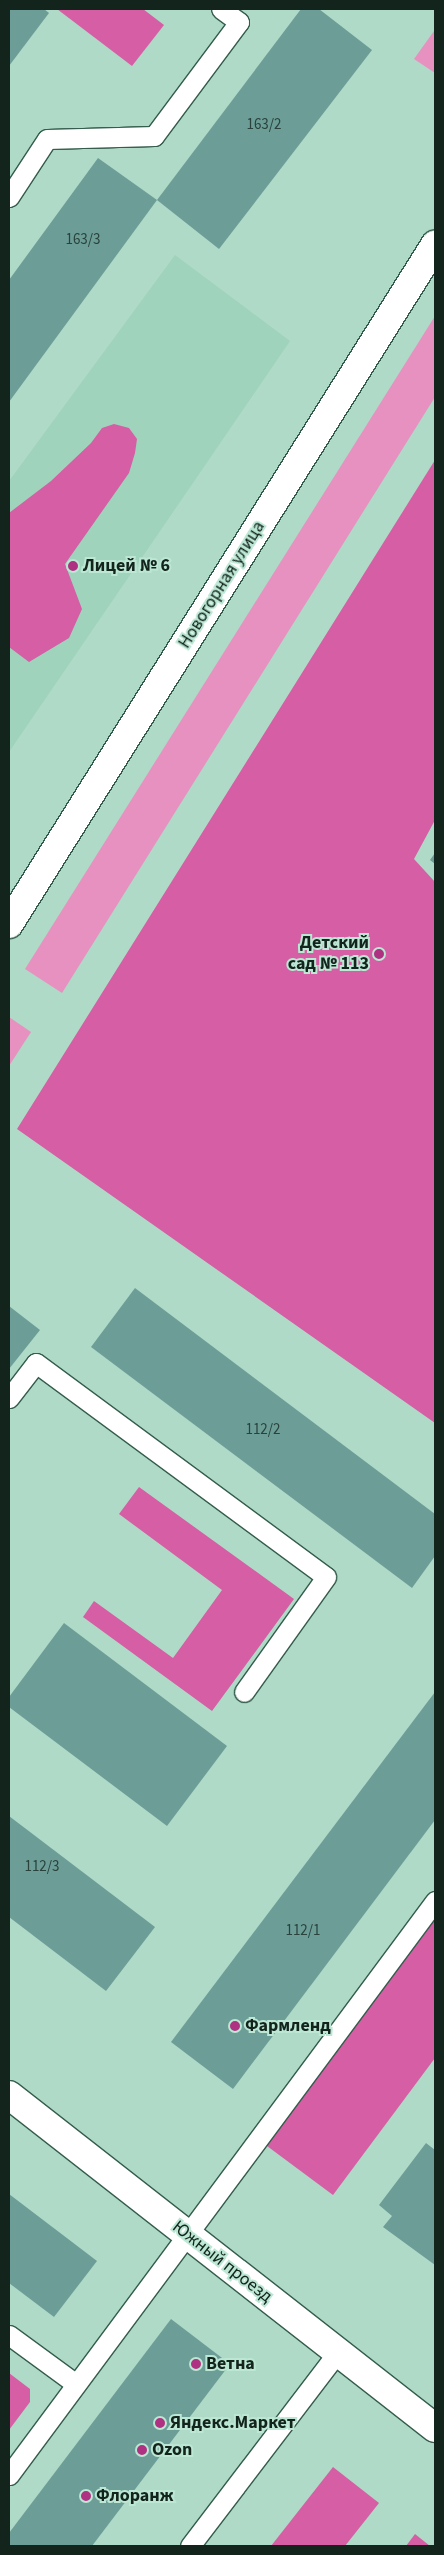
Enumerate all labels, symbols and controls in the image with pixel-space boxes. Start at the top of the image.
house number: 163/2 [246,116,282,134]
house number: 163/3 [65,231,101,249]
street label: Новогорная улица [174,517,270,653]
place label: Лицей № 6 [83,555,170,577]
marker: Лицей № 6 [67,560,79,572]
place label: Детский сад № 113 [288,933,369,976]
marker: Детский сад № 113 [373,948,385,960]
house number: 112/2 [245,1421,281,1439]
house number: 112/3 [24,1858,60,1876]
house number: 112/1 [285,1922,321,1940]
place label: Фармленд [245,2015,331,2037]
marker: Фармленд [229,2020,241,2032]
street label: Южный проезд [168,2216,276,2308]
place label: Ветна [206,2353,255,2375]
marker: Ветна [190,2358,202,2370]
place label: Яндекс.Маркет [170,2412,296,2434]
marker: Яндекс.Маркет [154,2417,166,2429]
place label: Ozon [152,2439,192,2461]
marker: Ozon [136,2444,148,2456]
place label: Флоранж [96,2485,174,2507]
marker: Флоранж [80,2490,92,2502]

